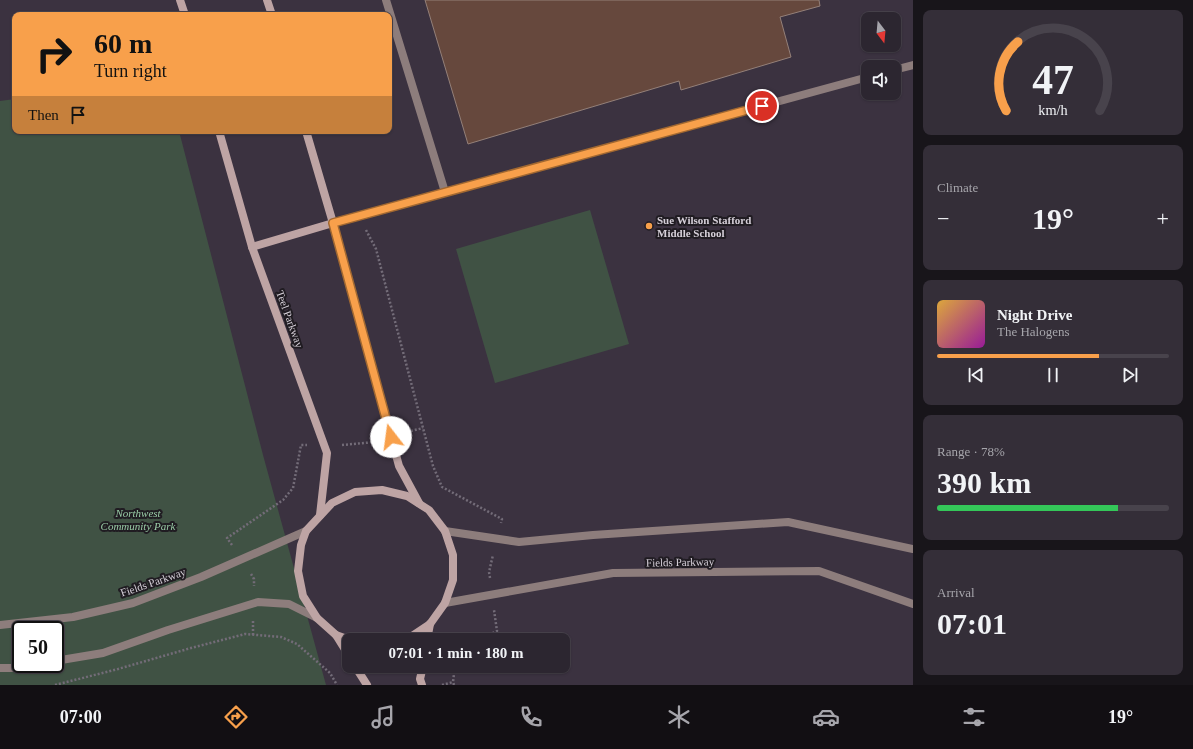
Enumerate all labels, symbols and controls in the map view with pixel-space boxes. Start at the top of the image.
north arrow [861,12,901,52]
map controls [861,12,901,100]
icon: right [28,28,80,80]
text: 60 m [94,28,152,59]
text: 47 [1032,56,1074,102]
button: sound [861,60,901,100]
text: Turn right [94,61,167,81]
pin [745,89,779,123]
icon: arrive [751,95,773,117]
text: km/h [1038,101,1068,117]
icon: arrive [67,104,89,126]
text: Then [28,107,59,123]
text: Climate [937,180,978,195]
text: 19° [1032,202,1074,235]
text: − [937,206,949,231]
text: + [1157,206,1169,231]
place label: Sue Wilson Stafford Middle School [657,214,751,239]
marker: Sue Wilson Stafford Middle School [644,221,654,231]
street label: Teel Parkway [274,289,306,350]
text: Night Drive [997,307,1072,323]
text: The Halogens [997,324,1070,339]
icon: previous [965,364,987,386]
icon: pause [1042,364,1064,386]
icon: next [1119,364,1141,386]
position arrow [370,416,412,458]
text: Range · 78% [937,444,1005,459]
text: 390 km [937,466,1031,499]
park label: Northwest Community Park [101,507,177,532]
street label: Fields Parkway [646,555,715,569]
street label: Fields Parkway [119,565,188,599]
text: Arrival [937,585,975,600]
text: 07:01 [937,607,1007,640]
speed limit sign: 50 [12,621,64,673]
text: 07:01 · 1 min · 180 m [389,645,524,661]
icon: directions [222,703,250,731]
icon: music [369,703,397,731]
icon: phone [517,703,545,731]
icon: climate [665,703,693,731]
icon: car [812,703,840,731]
icon: filters [960,703,988,731]
text: 07:00 [60,707,102,727]
text: 19° [1108,707,1133,727]

